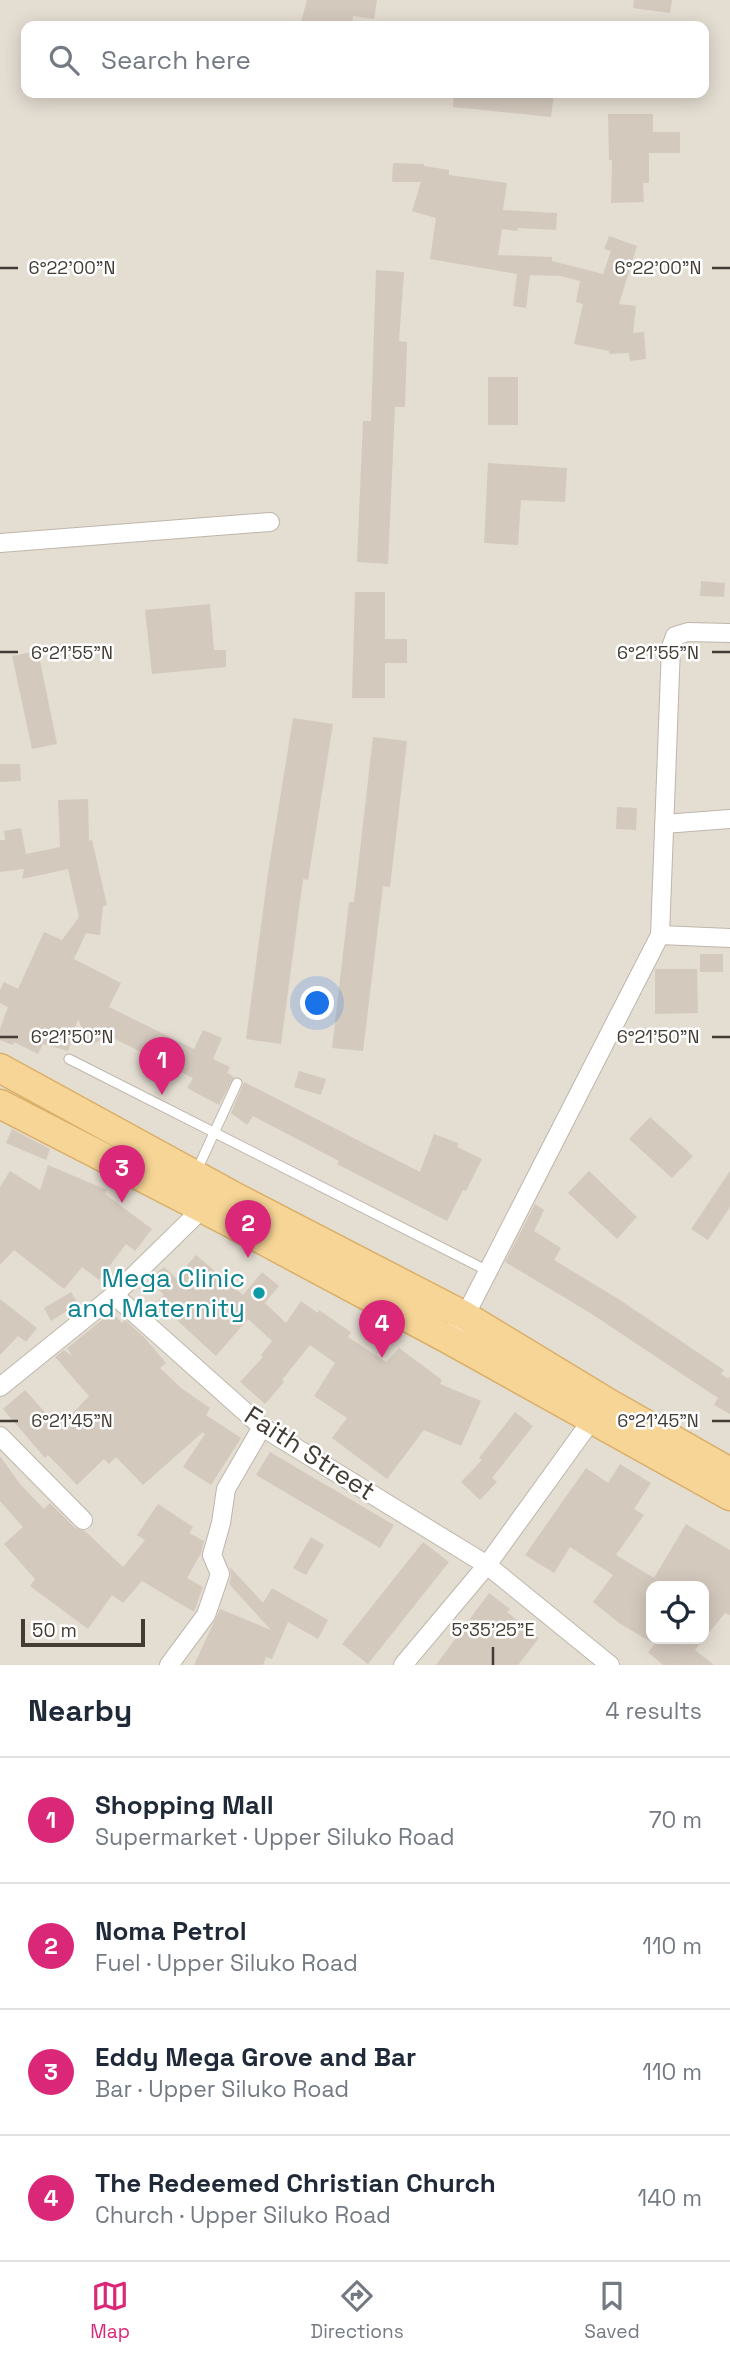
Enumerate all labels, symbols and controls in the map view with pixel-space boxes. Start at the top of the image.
search box [21,21,709,98]
icon: search [45,41,83,79]
text: Search here [101,43,251,77]
text: 6°22'00"N [29,256,115,279]
text: 6°22'00"N [615,256,701,279]
text: 6°21'55"N [31,641,113,664]
text: 6°21'55"N [617,641,699,664]
your location [300,986,334,1020]
text: 6°21'50"N [31,1025,113,1048]
text: 6°21'50"N [617,1025,699,1048]
pin: 1 [139,1037,185,1095]
pin: 3 [99,1145,145,1203]
pin: 2 [225,1200,271,1258]
place label: Mega Clinic and Maternity [67,1261,245,1325]
marker: Mega Clinic and Maternity [251,1285,267,1301]
pin: 4 [359,1300,405,1358]
street label: Faith Street [238,1398,382,1508]
text: 6°21'45"N [31,1409,113,1432]
text: 6°21'45"N [617,1409,699,1432]
map controls [646,1581,709,1644]
button: locate [646,1581,709,1644]
scale bar [21,1616,145,1648]
text: 50 m [32,1618,77,1643]
text: 5°35'25"E [451,1618,535,1641]
text: Nearby [28,1691,132,1730]
text: 4 results [605,1696,702,1726]
text: Shopping Mall [95,1788,274,1822]
text: 1 [46,1805,56,1835]
text: 70 m [649,1805,702,1835]
text: Supermarket · Upper Siluko Road [95,1822,455,1852]
text: Noma Petrol [95,1914,247,1948]
text: 2 [44,1931,58,1961]
text: 110 m [642,1931,702,1961]
text: Fuel · Upper Siluko Road [95,1948,358,1978]
text: Eddy Mega Grove and Bar [95,2040,416,2074]
text: 3 [44,2057,58,2087]
text: 110 m [642,2057,702,2087]
text: Bar · Upper Siluko Road [95,2074,349,2104]
text: The Redeemed Christian Church [95,2166,496,2200]
text: 4 [44,2183,58,2213]
text: 140 m [638,2183,702,2213]
text: Church · Upper Siluko Road [95,2200,391,2230]
tab: Map [90,2277,130,2344]
tab: Directions [311,2277,404,2344]
tab: Saved [584,2277,640,2344]

